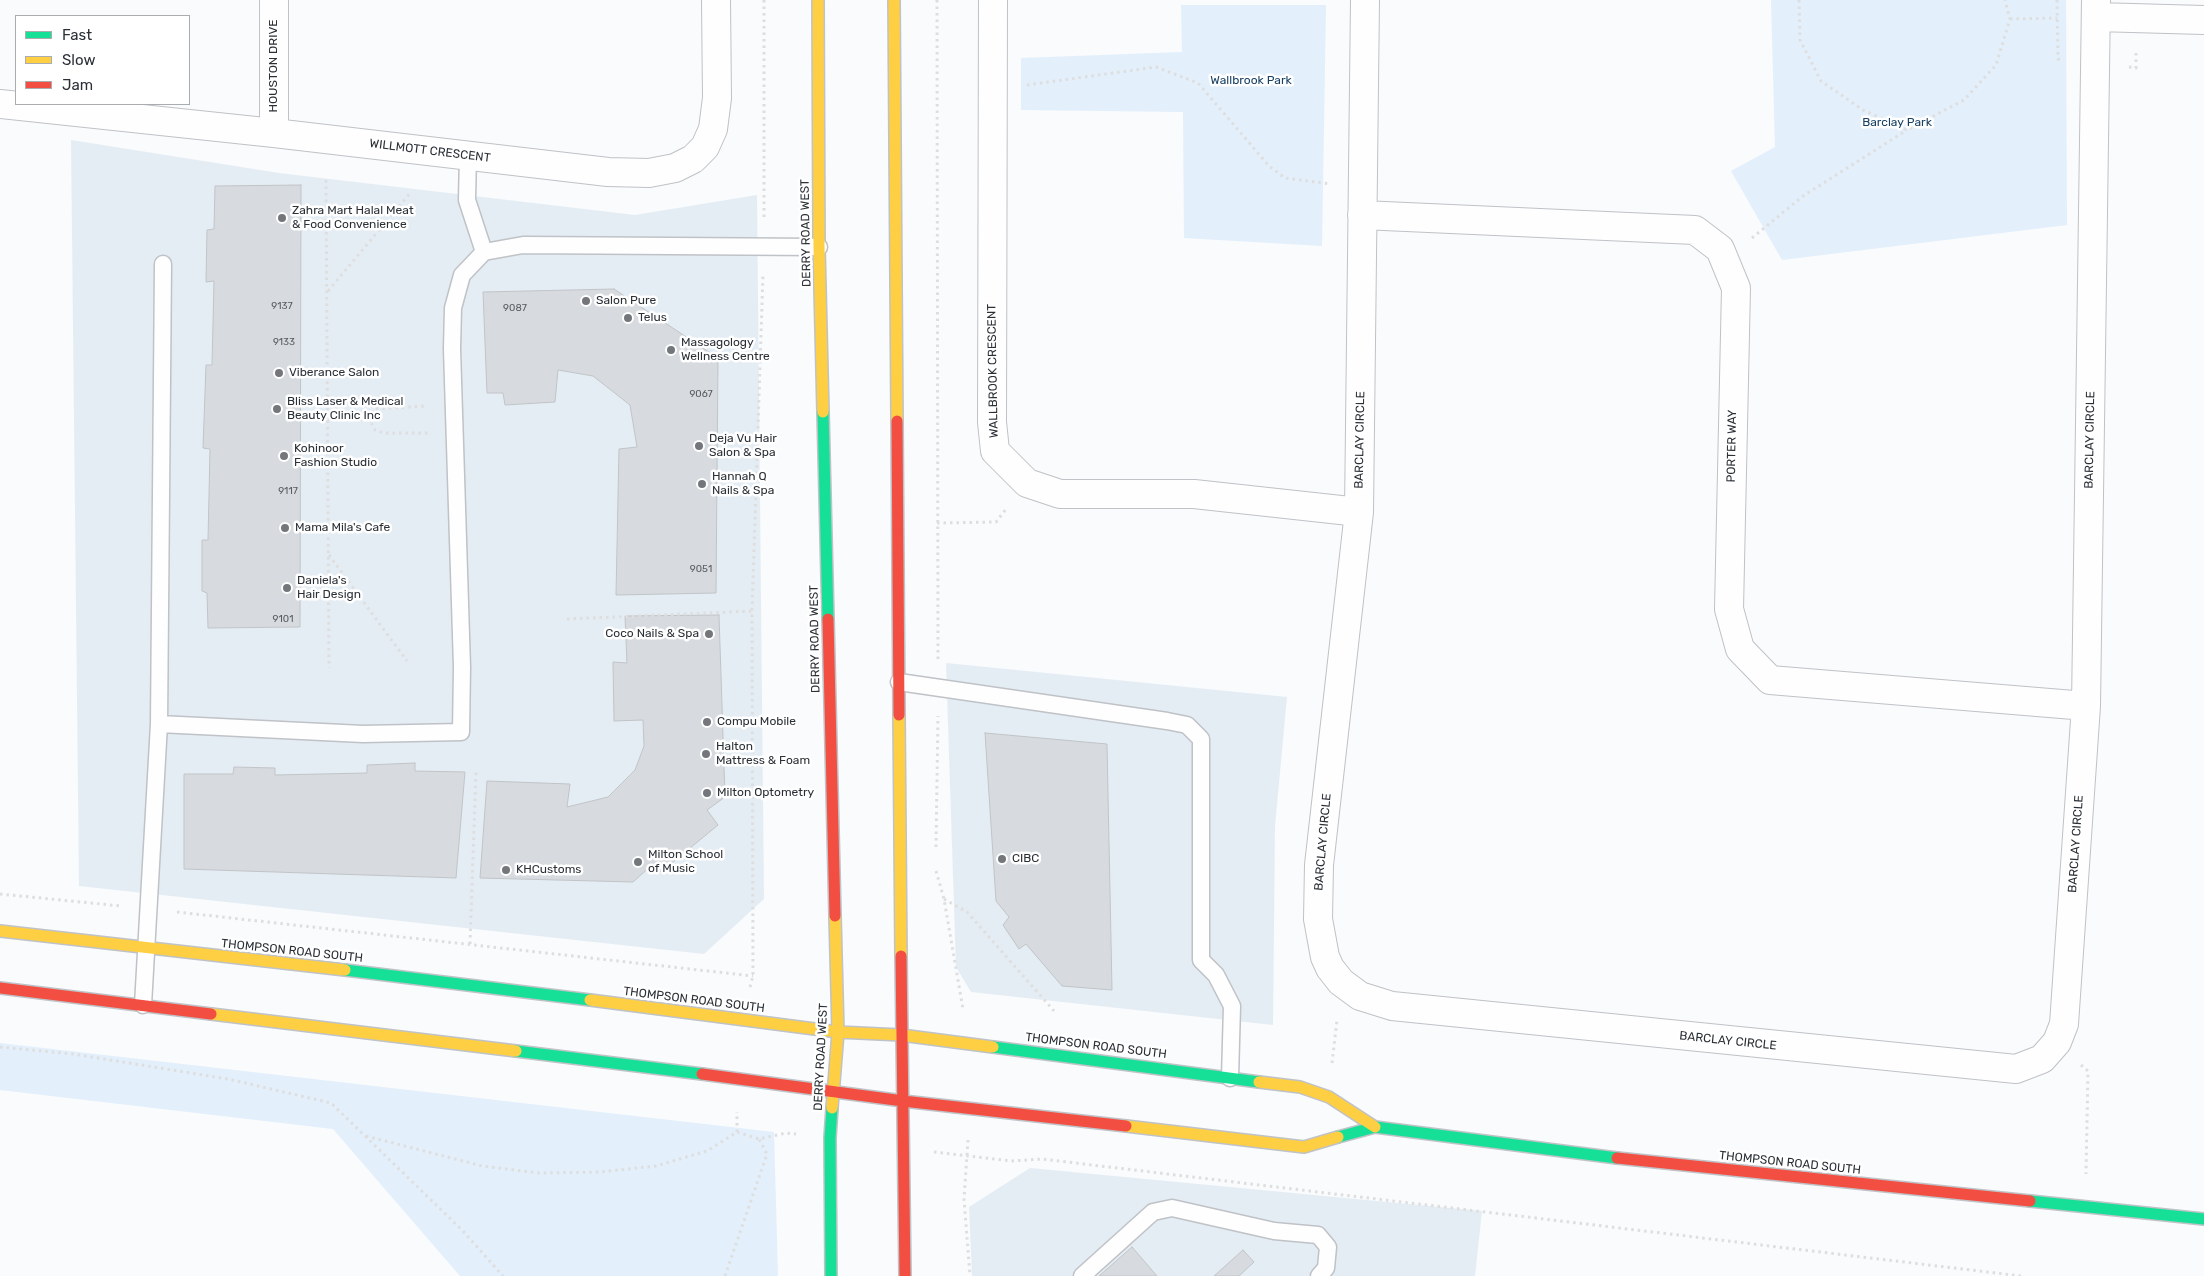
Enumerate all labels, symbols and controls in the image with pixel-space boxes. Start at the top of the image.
legend [15,15,190,105]
street label: HOUSTON DRIVE [267,19,281,113]
text: Fast [62,26,92,44]
text: Slow [62,51,95,69]
park label: Wallbrook Park [1210,74,1292,88]
text: Jam [62,76,93,94]
park label: Barclay Park [1862,116,1932,130]
street label: WILLMOTT CRESCENT [369,136,491,166]
street label: DERRY ROAD WEST [798,179,814,287]
place label: Zahra Mart Halal Meat & Food Convenience [292,204,414,232]
marker: Zahra Mart Halal Meat & Food Convenience [276,212,288,224]
place label: Salon Pure [596,294,656,308]
marker: Salon Pure [580,295,592,307]
house number: 9137 [271,300,293,312]
house number: 9087 [503,302,527,314]
street label: WALLBROOK CRESCENT [985,304,1001,438]
place label: Telus [638,311,667,325]
marker: Telus [622,312,634,324]
house number: 9133 [273,336,295,348]
place label: Massagology Wellness Centre [681,336,770,364]
marker: Massagology Wellness Centre [665,344,677,356]
place label: Viberance Salon [289,366,379,380]
marker: Viberance Salon [273,367,285,379]
house number: 9067 [689,388,713,400]
street label: BARCLAY CIRCLE [1352,391,1368,489]
street label: BARCLAY CIRCLE [2082,391,2098,489]
place label: Bliss Laser & Medical Beauty Clinic Inc [287,395,403,423]
marker: Bliss Laser & Medical Beauty Clinic Inc [271,403,283,415]
street label: PORTER WAY [1724,409,1740,483]
place label: Deja Vu Hair Salon & Spa [709,432,777,460]
marker: Deja Vu Hair Salon & Spa [693,440,705,452]
place label: Kohinoor Fashion Studio [294,442,377,470]
marker: Kohinoor Fashion Studio [278,450,290,462]
place label: Hannah Q Nails & Spa [712,470,774,498]
marker: Hannah Q Nails & Spa [696,478,708,490]
house number: 9117 [278,485,298,497]
place label: Mama Mila's Cafe [295,521,390,535]
marker: Mama Mila's Cafe [279,522,291,534]
house number: 9051 [690,563,712,575]
place label: Daniela's Hair Design [297,574,361,602]
marker: Daniela's Hair Design [281,582,293,594]
street label: DERRY ROAD WEST [807,585,823,693]
house number: 9101 [273,613,293,625]
place label: Coco Nails & Spa [605,627,699,641]
marker: Coco Nails & Spa [703,628,715,640]
place label: Compu Mobile [717,715,796,729]
marker: Compu Mobile [701,716,713,728]
place label: Halton Mattress & Foam [716,740,810,768]
marker: Halton Mattress & Foam [700,748,712,760]
place label: Milton Optometry [717,786,814,800]
marker: Milton Optometry [701,787,713,799]
street label: BARCLAY CIRCLE [1312,793,1334,891]
street label: BARCLAY CIRCLE [2065,795,2087,893]
place label: Milton School of Music [648,848,723,876]
place label: CIBC [1012,852,1039,866]
marker: CIBC [996,853,1008,865]
marker: Milton School of Music [632,856,644,868]
place label: KHCustoms [516,863,581,877]
marker: KHCustoms [500,864,512,876]
street label: THOMPSON ROAD SOUTH [220,936,364,966]
street label: THOMPSON ROAD SOUTH [622,984,766,1016]
street label: DERRY ROAD WEST [811,1003,831,1111]
street label: BARCLAY CIRCLE [1679,1029,1777,1053]
street label: THOMPSON ROAD SOUTH [1024,1030,1168,1062]
street label: THOMPSON ROAD SOUTH [1718,1148,1862,1178]

